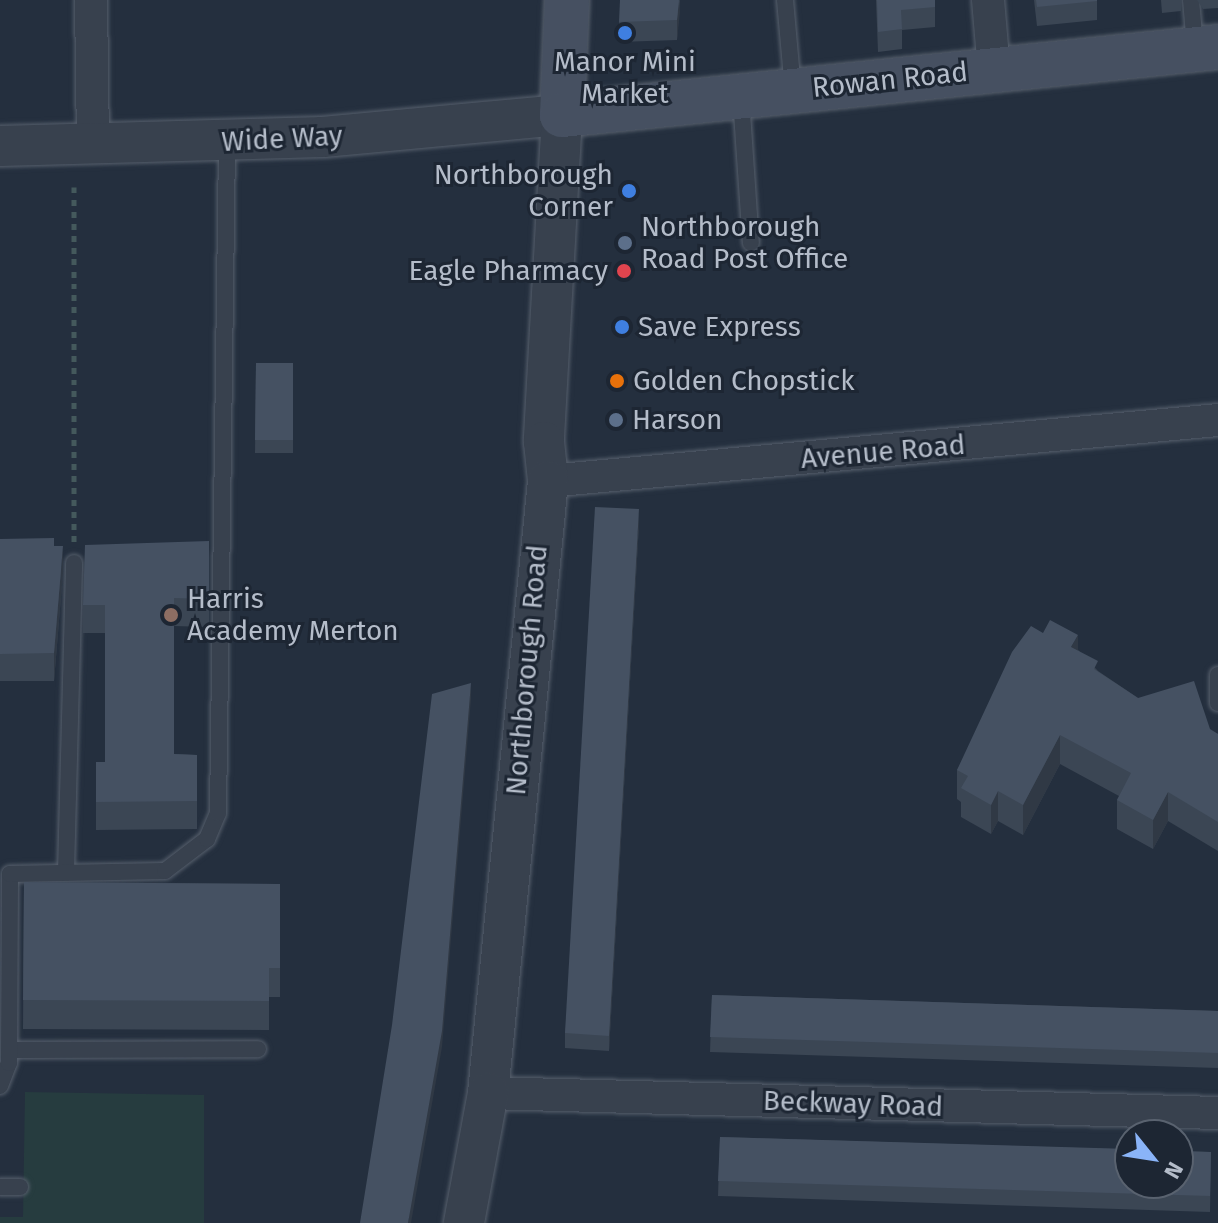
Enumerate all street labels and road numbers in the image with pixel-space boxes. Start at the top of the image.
street label: Rowan Road [811,55,969,105]
street label: Wide Way [221,119,343,159]
street label: Avenue Road [799,428,967,476]
street label: Northborough Road [499,543,555,797]
street label: Beckway Road [762,1084,944,1124]

